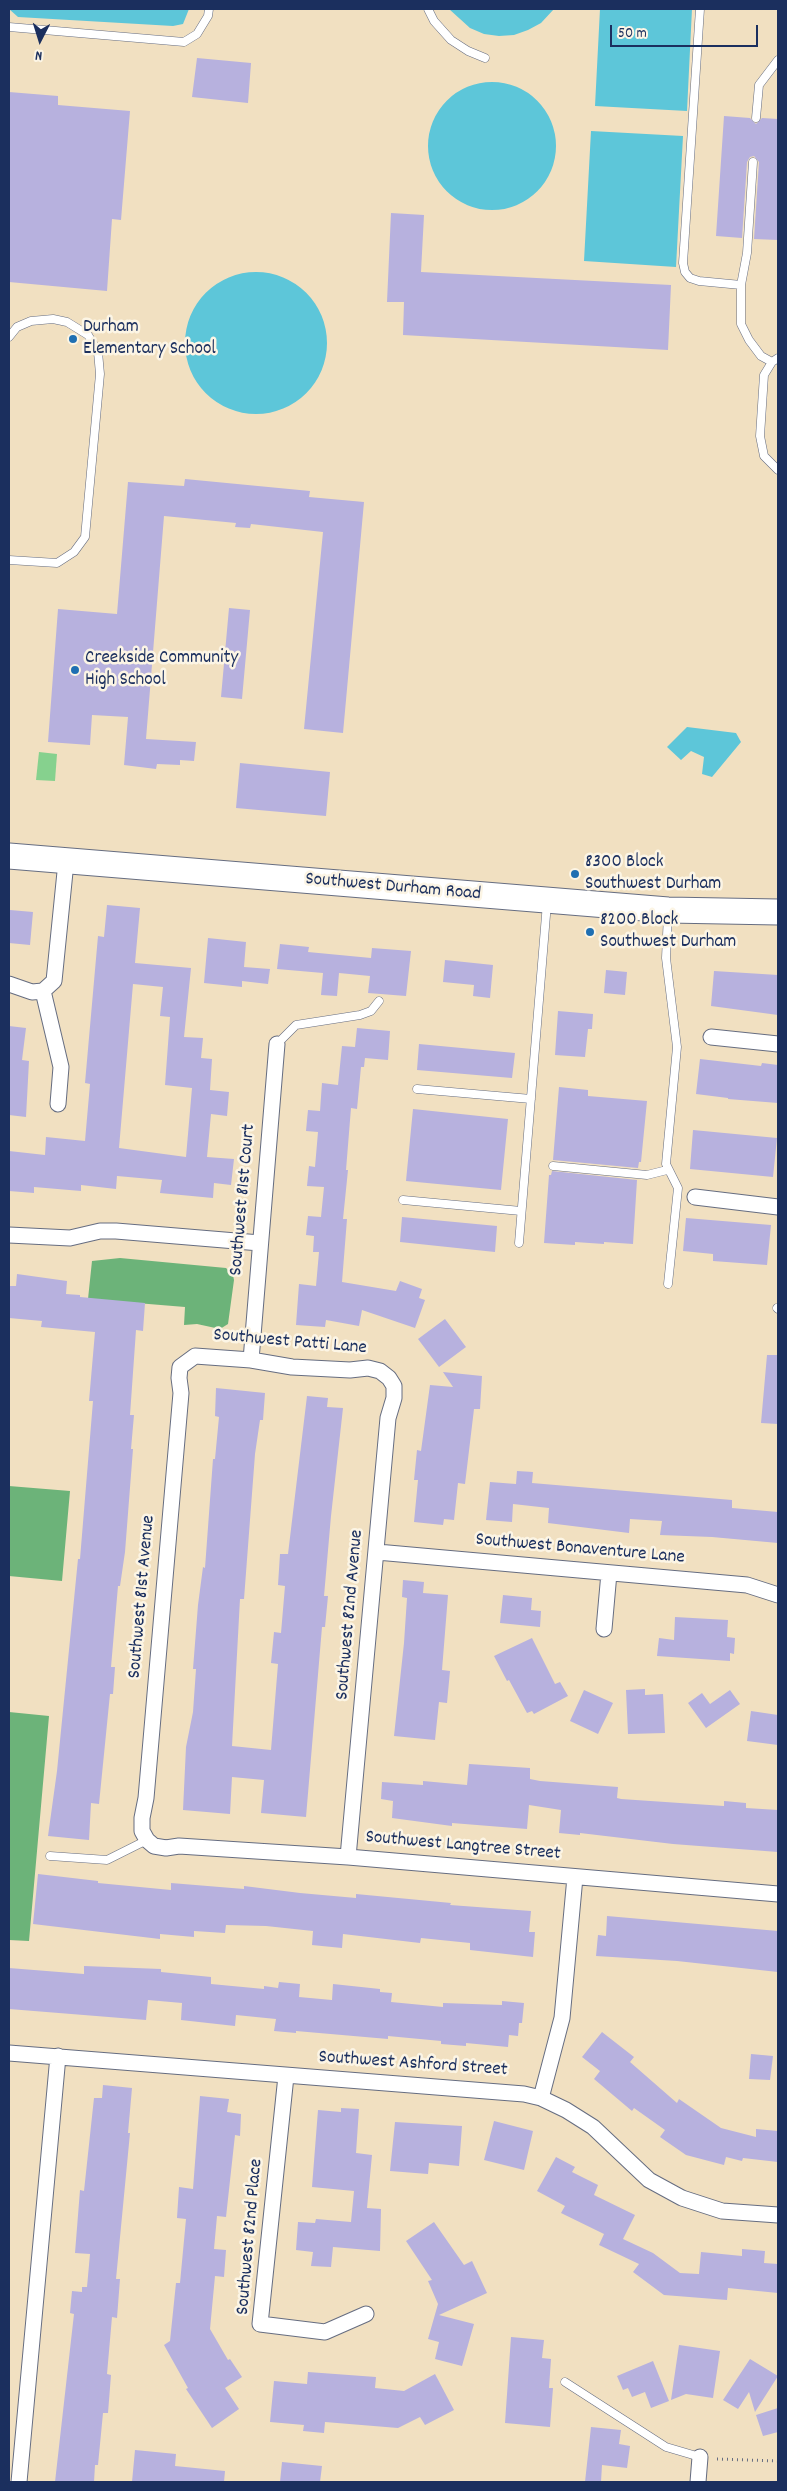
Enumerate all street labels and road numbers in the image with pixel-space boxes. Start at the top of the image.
street label: Southwest Durham Road [304,869,482,907]
street label: Southwest 81st Court [226,1123,262,1277]
street label: Southwest Patti Lane [212,1325,368,1361]
street label: Southwest 81st Avenue [125,1514,161,1680]
street label: Southwest 82nd Avenue [332,1529,370,1701]
street label: Southwest Bonaventure Lane [475,1530,685,1570]
street label: Southwest Langtree Street [364,1827,562,1867]
street label: Southwest Ashford Street [318,2047,508,2083]
street label: Southwest 82nd Place [233,2158,269,2316]

